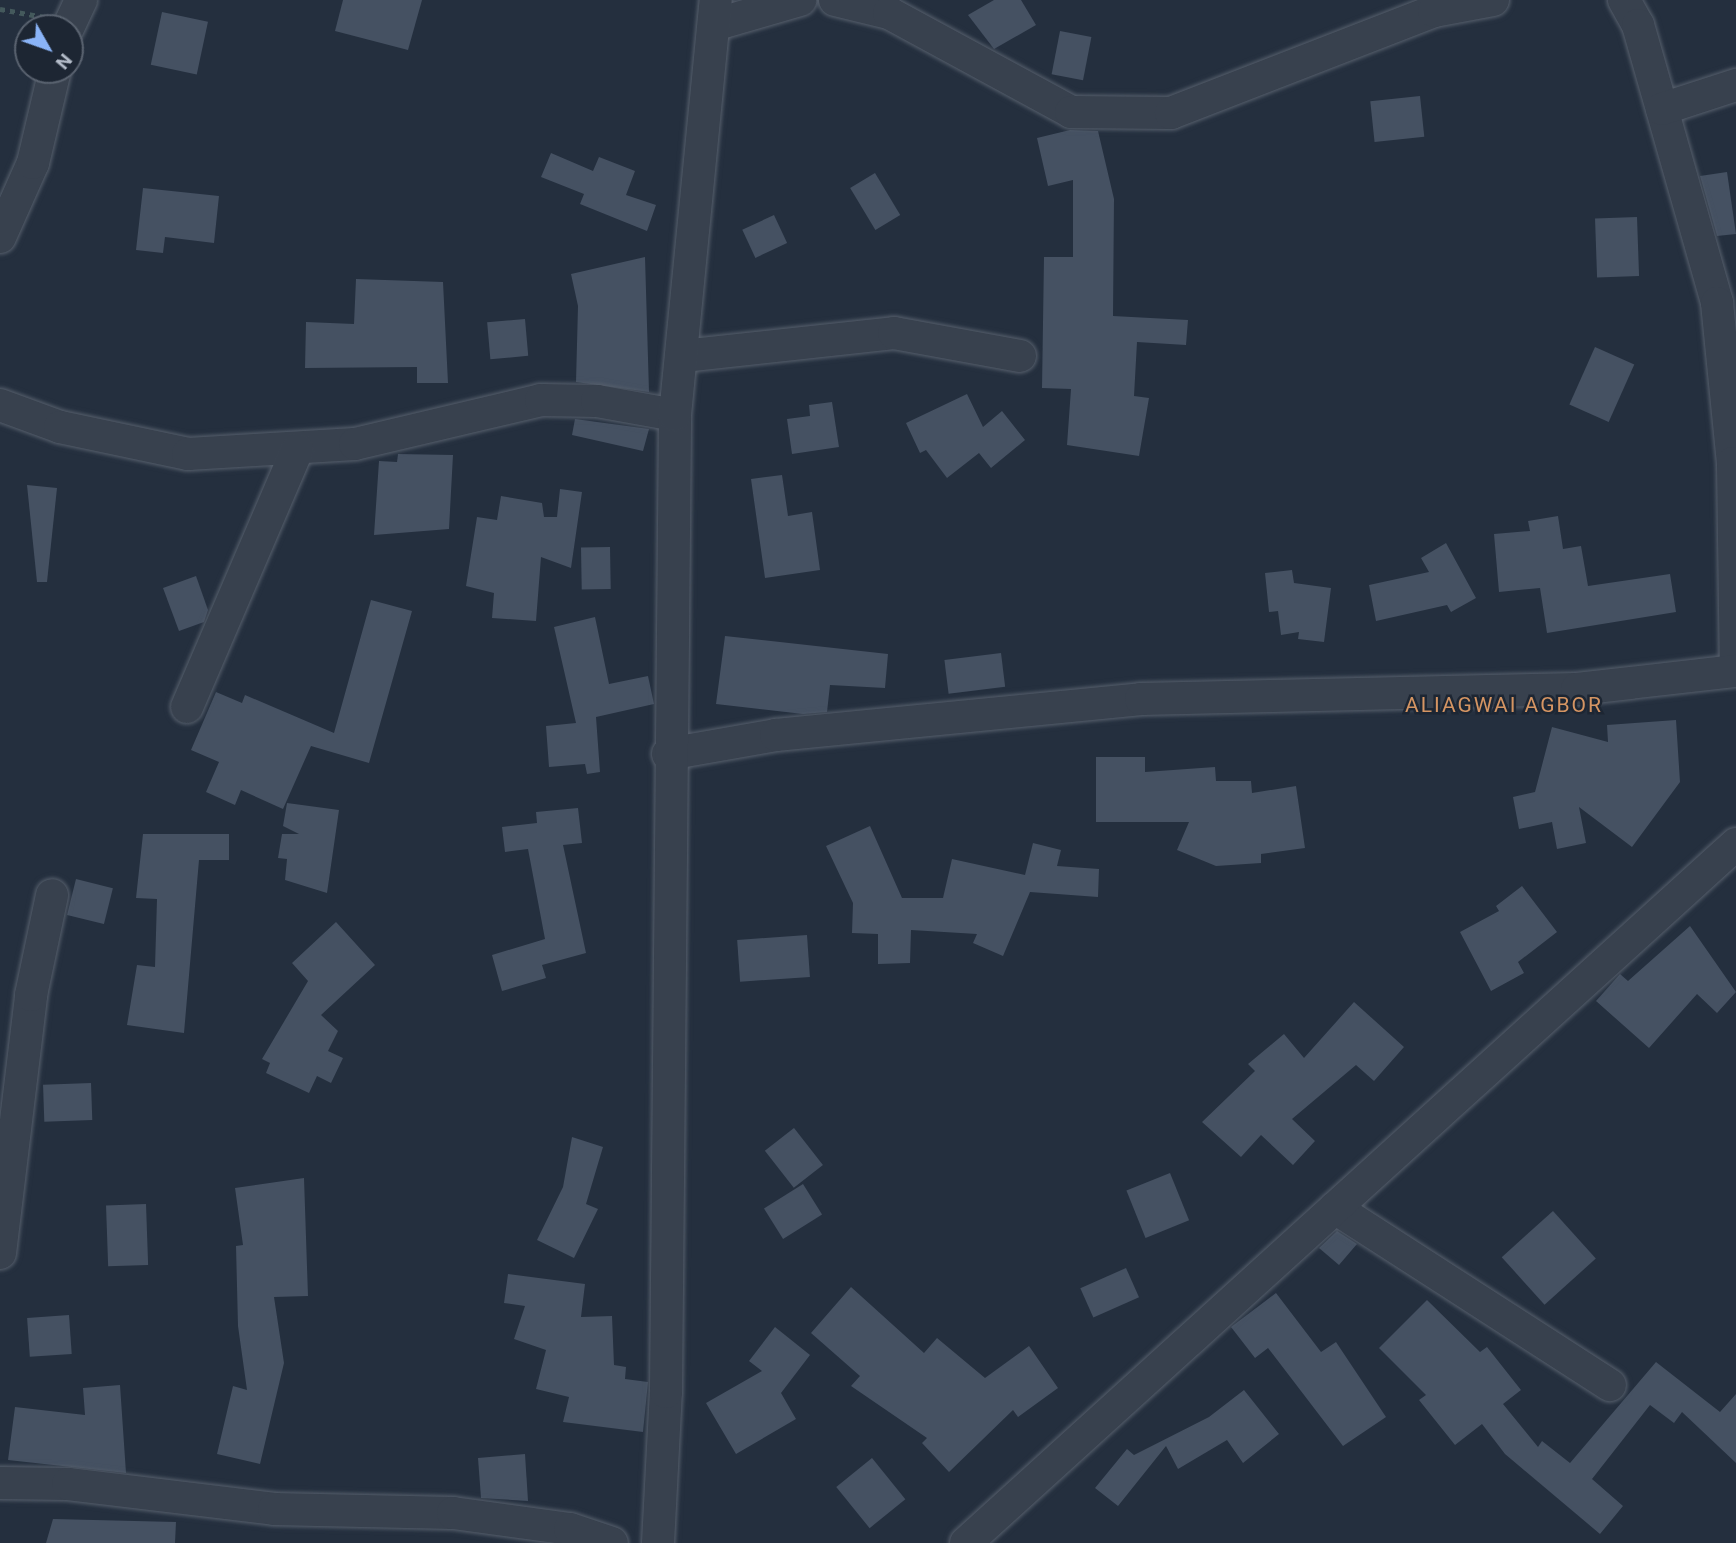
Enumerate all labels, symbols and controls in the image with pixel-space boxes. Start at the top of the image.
north arrow [14,14,84,84]
text: N [51,49,77,74]
district label: ALIAGWAI AGBOR [1407,692,1601,718]

